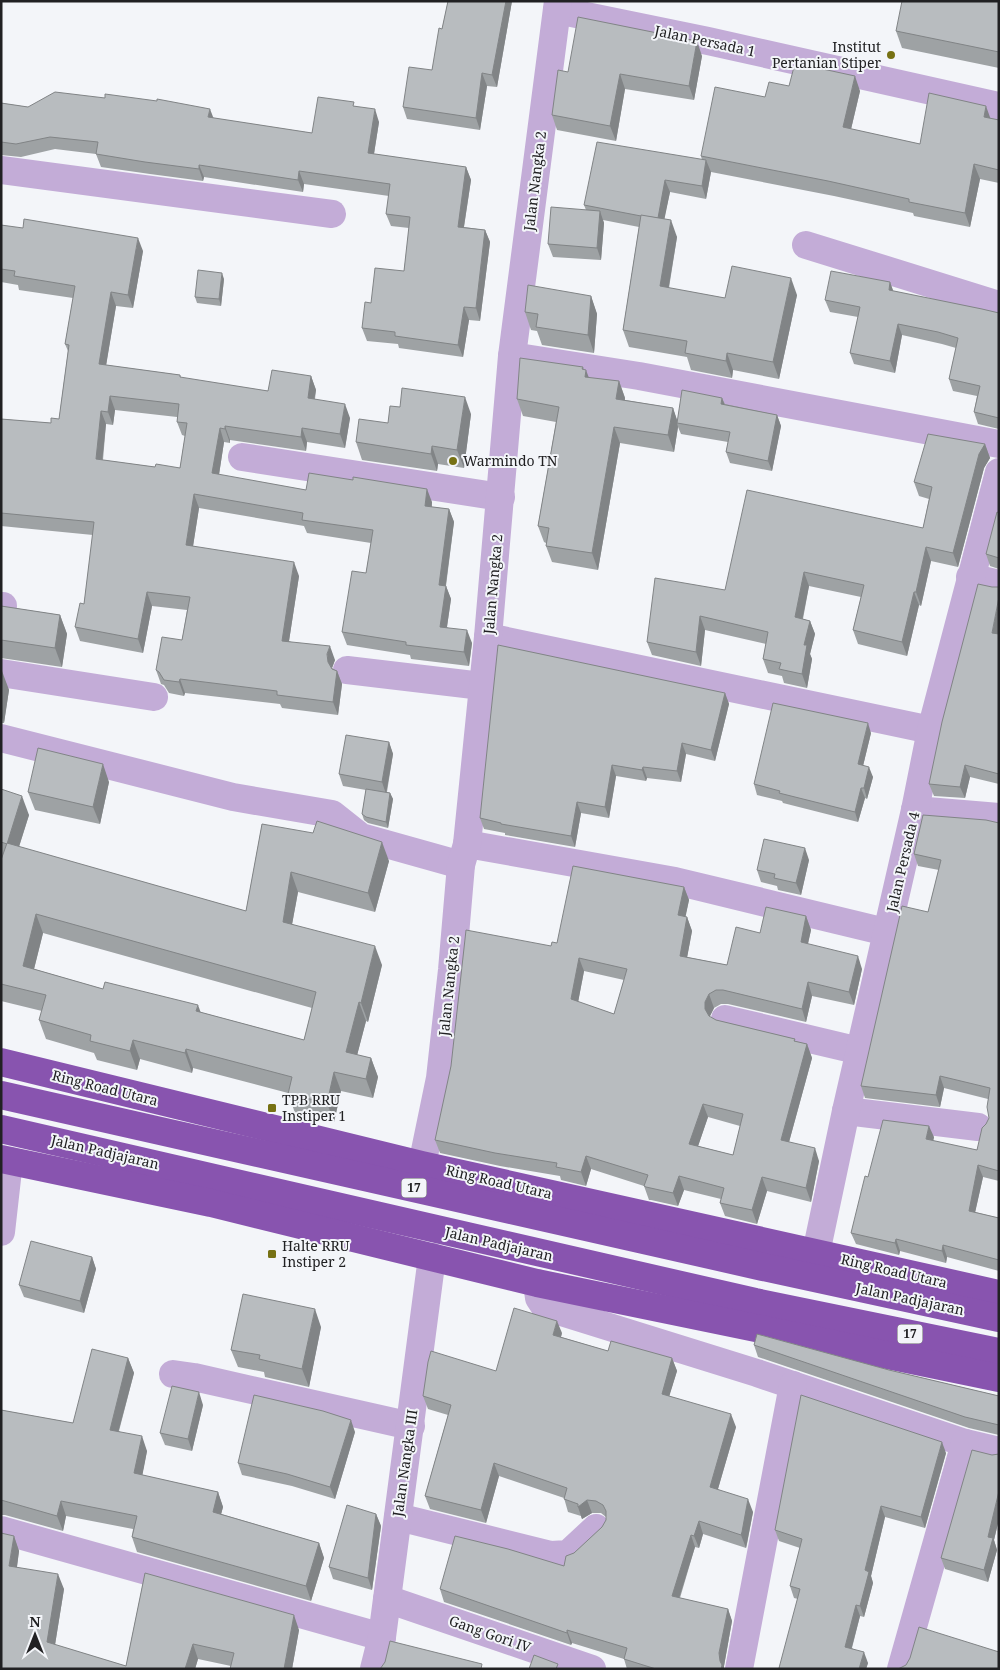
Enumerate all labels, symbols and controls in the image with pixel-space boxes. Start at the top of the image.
street label: Jalan Persada 1 [652,20,757,60]
place label: Institut Pertanian Stiper [772,37,881,72]
marker: Institut Pertanian Stiper [885,49,897,61]
street label: Jalan Nangka 2 [519,130,550,233]
place label: Warmindo TN [463,451,558,470]
marker: Warmindo TN [447,455,459,467]
street label: Jalan Nangka 2 [479,533,506,636]
street label: Jalan Persada 4 [882,810,923,915]
street label: Jalan Nangka 2 [434,935,463,1038]
street label: Ring Road Utara [50,1065,160,1110]
place label: TPB RRU Instiper 1 [282,1090,346,1125]
marker: TPB RRU Instiper 1 [266,1102,278,1114]
street label: Jalan Padjajaran [48,1130,161,1173]
street label: Ring Road Utara [444,1160,554,1203]
road number: 17 [402,1178,426,1198]
street label: Jalan Padjajaran [442,1222,555,1265]
place label: Halte RRU Instiper 2 [282,1236,350,1271]
marker: Halte RRU Instiper 2 [266,1248,278,1260]
street label: Ring Road Utara [839,1249,949,1292]
street label: Jalan Padjajaran [853,1278,966,1319]
road number: 17 [898,1325,922,1344]
street label: Jalan Nangka III [387,1408,421,1519]
north arrow [10,1610,60,1660]
street label: Gang Gori IV [447,1611,534,1657]
text: N [29,1612,41,1631]

